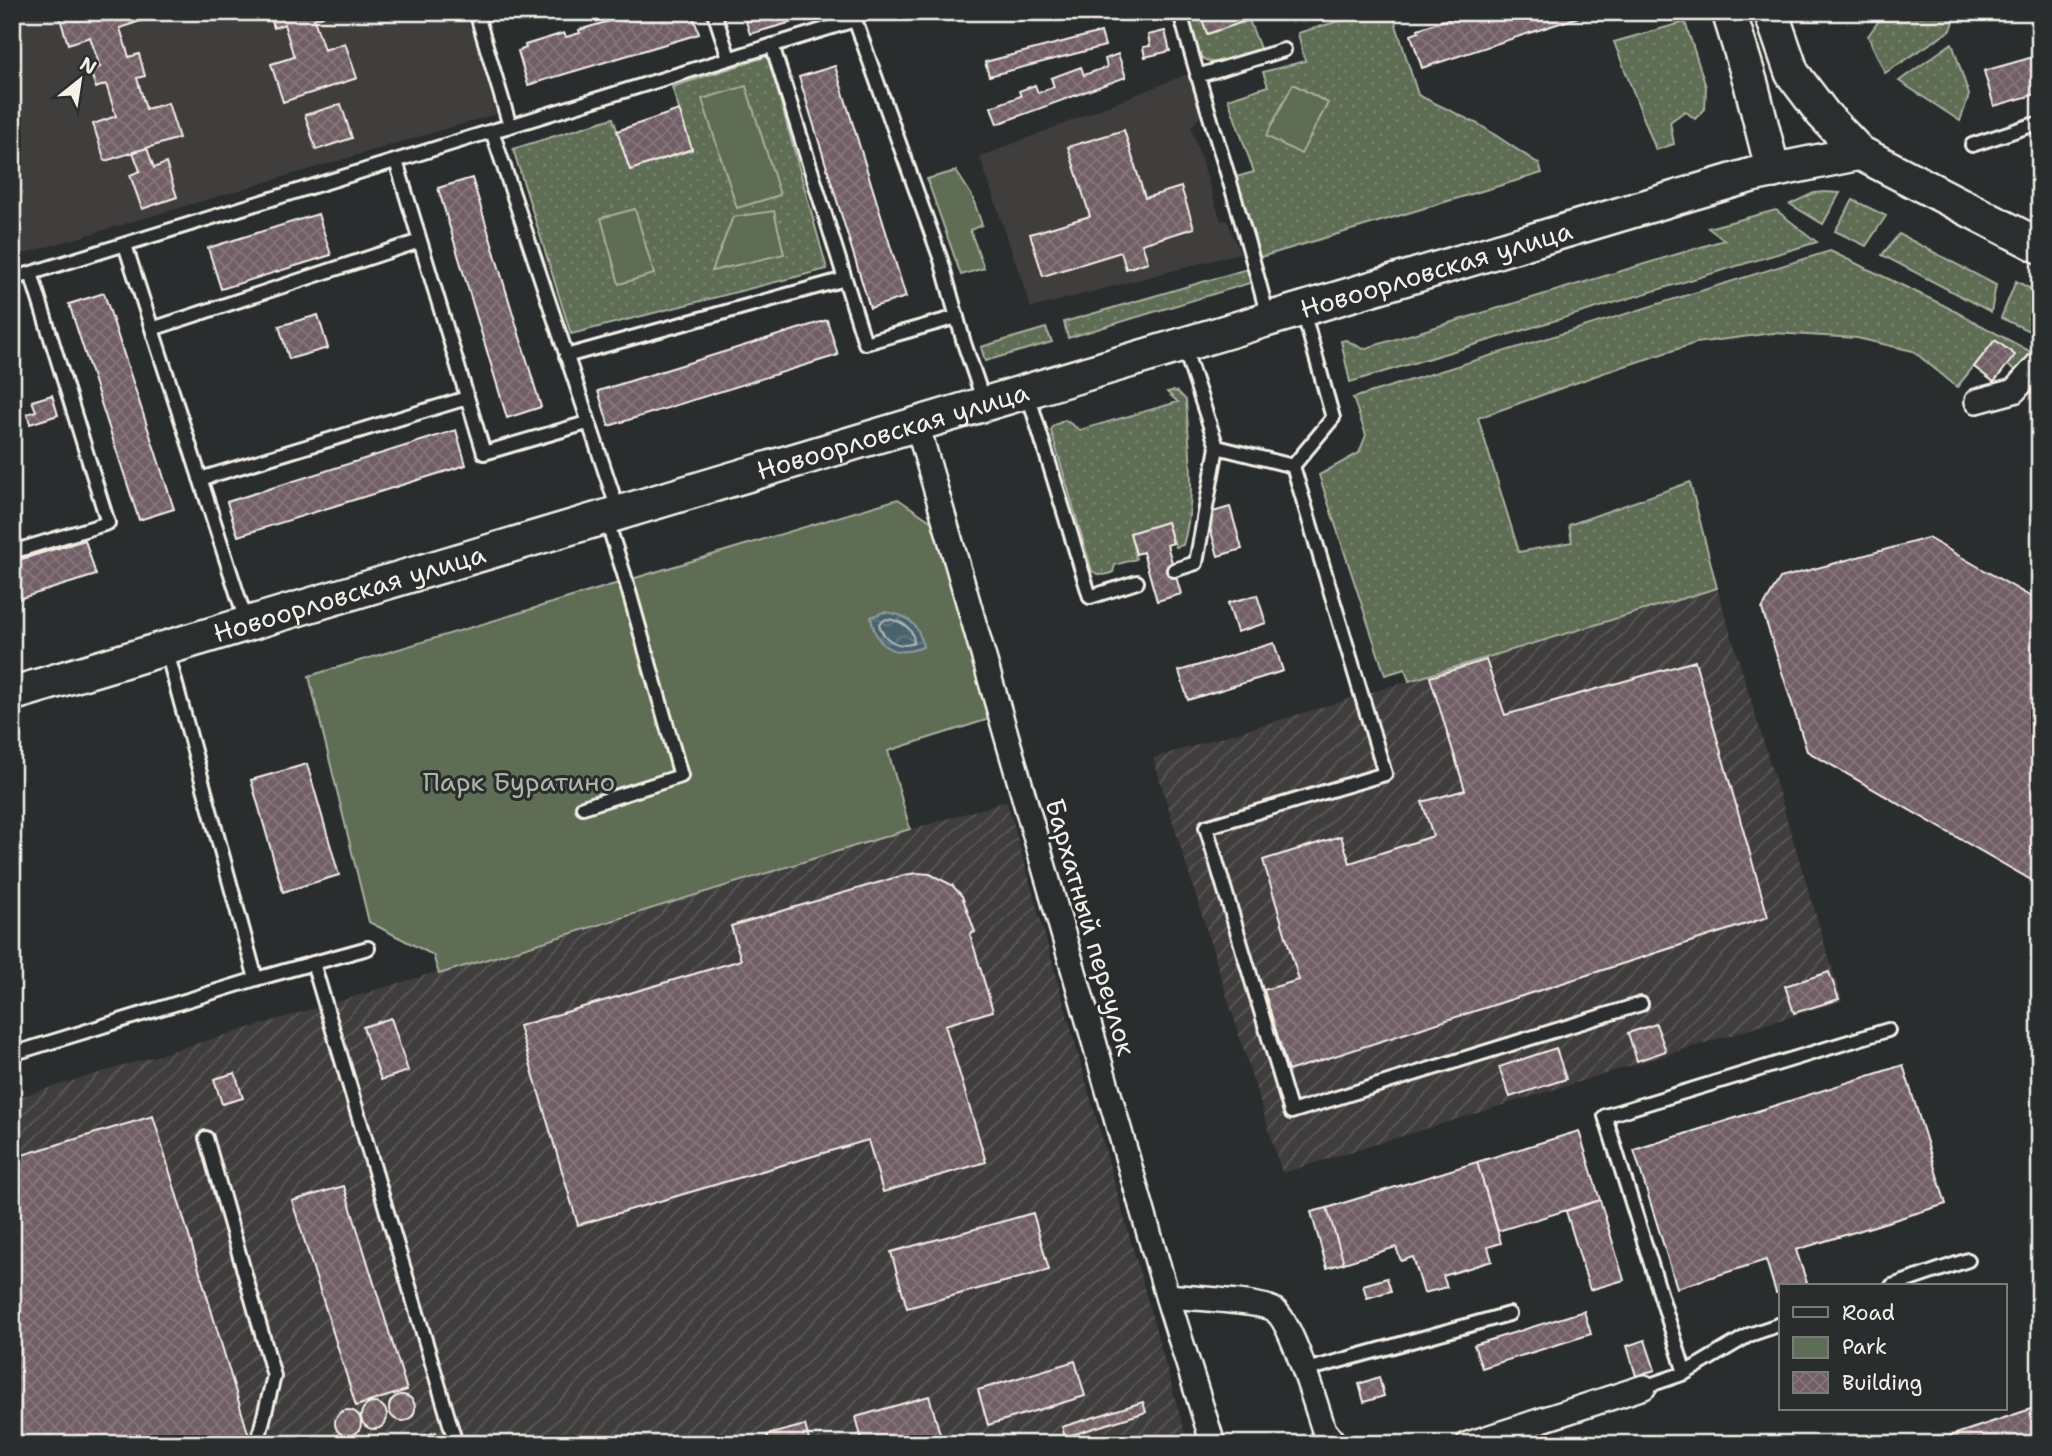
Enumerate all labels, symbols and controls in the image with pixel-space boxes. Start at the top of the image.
north arrow [46,46,116,116]
text: N [75,51,101,80]
street label: Новоорловская улица [1296,212,1576,326]
street label: Новоорловская улица [752,373,1033,487]
street label: Новоорловская улица [209,535,489,650]
park label: Парк Буратино [423,764,615,799]
street label: Бархатный переулок [1037,794,1145,1060]
legend [1779,1284,2007,1410]
text: Road [1842,1299,1895,1327]
text: Park [1842,1333,1887,1361]
text: Building [1842,1369,1922,1397]

